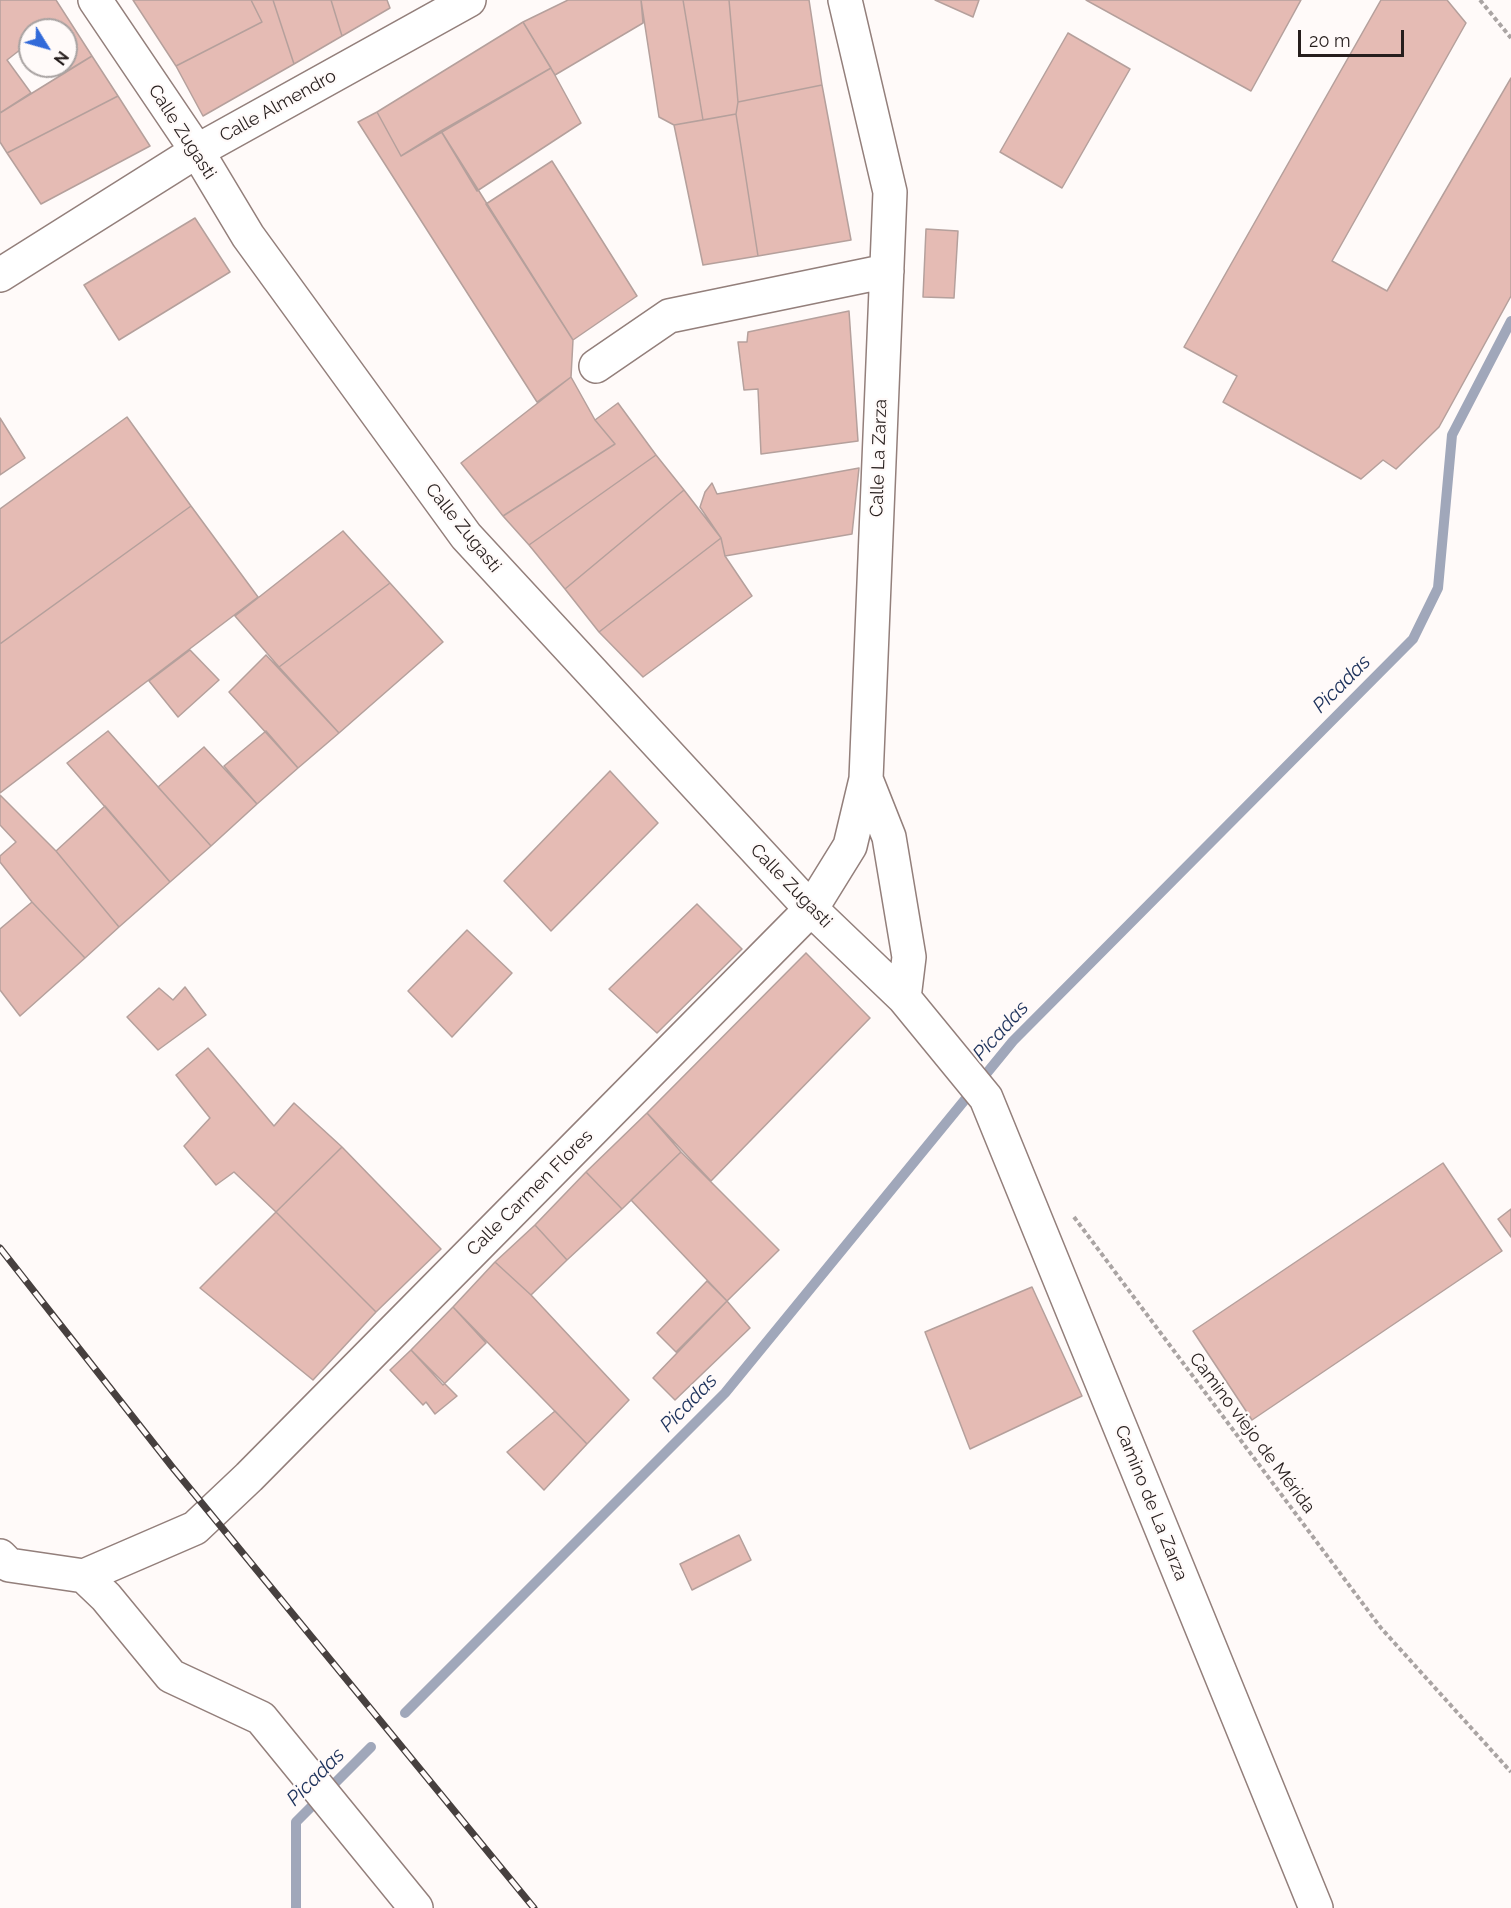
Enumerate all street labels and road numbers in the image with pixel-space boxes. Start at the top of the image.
street label: Calle Almendro [216,65,340,147]
street label: Calle Zugasti [143,81,221,183]
street label: Calle La Zarza [866,399,892,517]
street label: Calle Zugasti [420,479,506,577]
street label: Calle Zugasti [746,839,836,933]
street label: Calle Carmen Flores [463,1126,597,1260]
street label: Camino viejo de Mérida [1185,1348,1319,1518]
street label: Camino de La Zarza [1110,1422,1192,1584]

